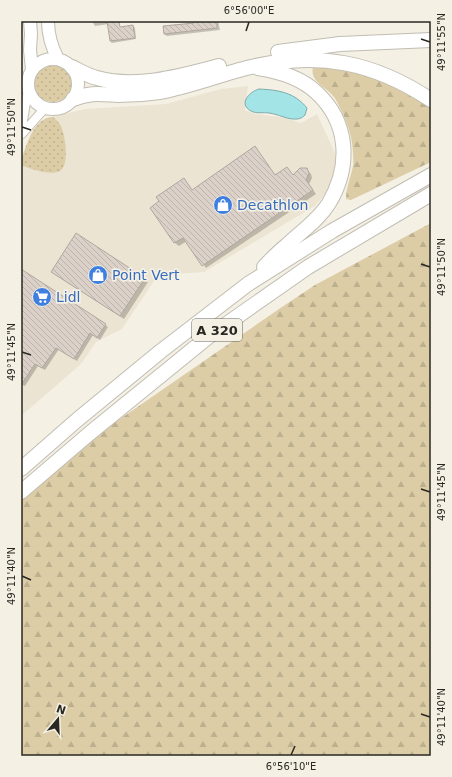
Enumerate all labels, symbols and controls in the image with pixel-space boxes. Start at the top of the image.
text: 6°56'00"E [224,5,274,16]
text: 49°11'55"N [436,13,447,71]
text: 49°11'50"N [6,98,17,156]
shop icon: Decathlon [212,194,234,216]
place label: Decathlon [237,197,308,213]
text: 49°11'50"N [436,238,447,296]
shop icon: Point Vert [87,264,109,286]
place label: Point Vert [112,267,180,283]
supermarket icon: Lidl [31,286,53,308]
place label: Lidl [56,289,80,305]
road number: A 320 [192,319,242,341]
text: 49°11'45"N [6,323,17,381]
text: 49°11'45"N [436,463,447,521]
text: 49°11'40"N [6,547,17,605]
text: 49°11'40"N [436,688,447,746]
north arrow [38,699,78,739]
text: N [55,702,68,718]
text: 6°56'10"E [266,761,316,772]

